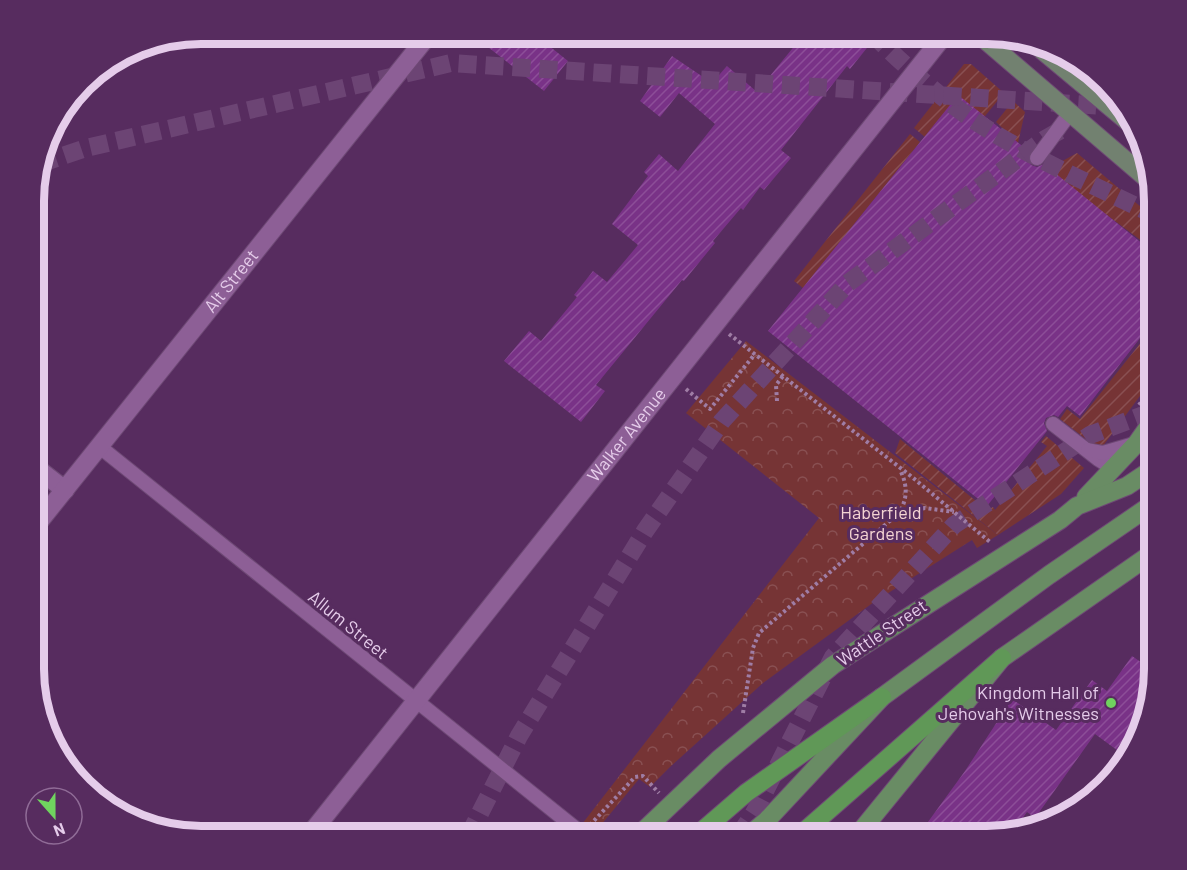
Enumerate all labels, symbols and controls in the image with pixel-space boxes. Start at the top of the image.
street label: Alt Street [199,245,262,317]
street label: Walker Avenue [582,383,670,486]
park label: Haberfield Gardens [840,501,922,544]
street label: Allum Street [304,585,393,663]
street label: Wattle Street [832,594,931,670]
place label: Kingdom Hall of Jehovah's Witnesses [938,681,1099,724]
marker: Kingdom Hall of Jehovah's Witnesses [1104,696,1118,710]
north arrow [24,786,84,846]
text: N [51,820,68,841]

